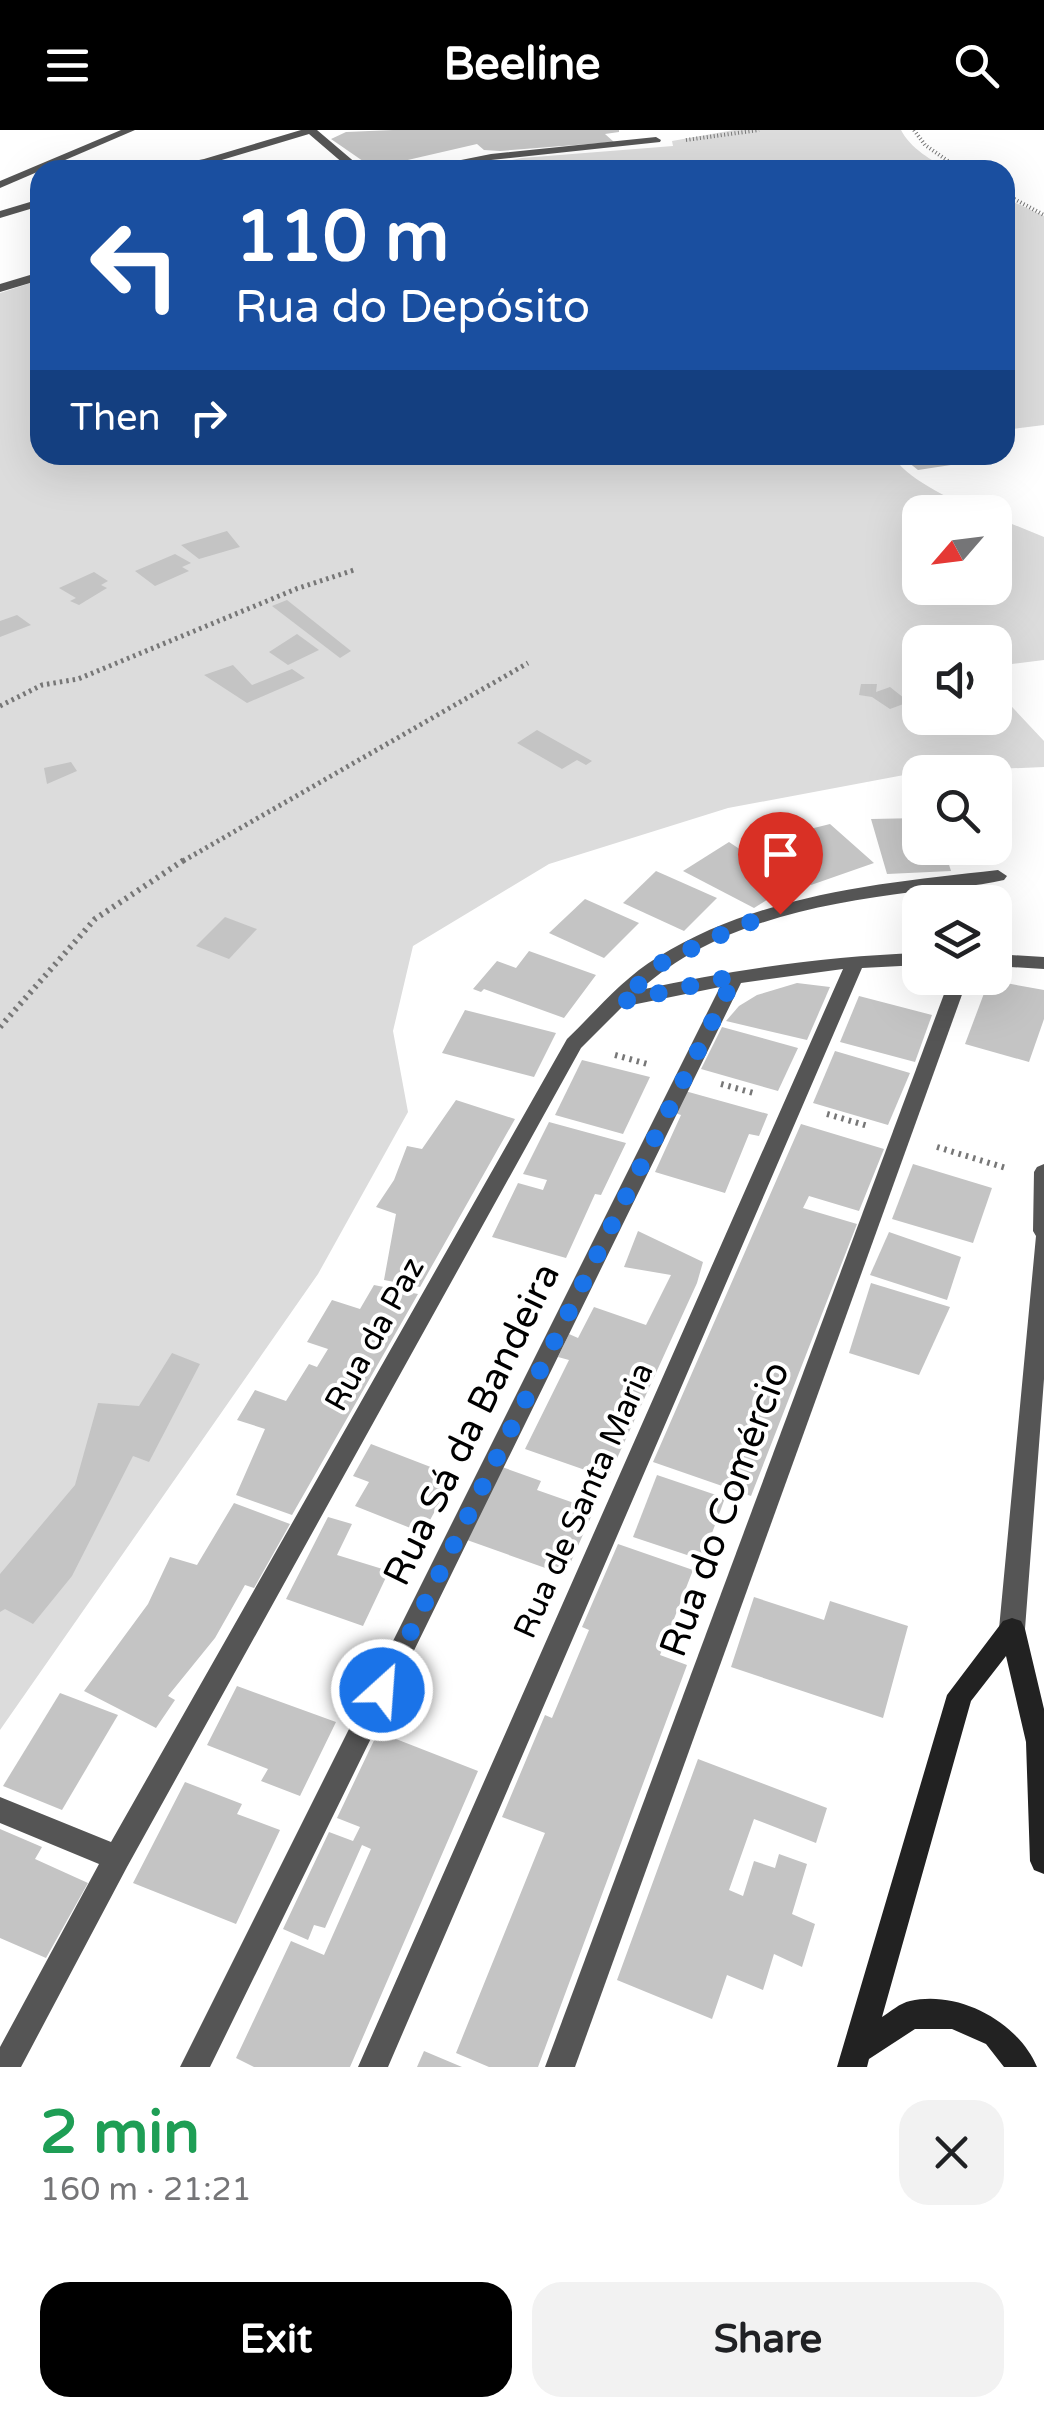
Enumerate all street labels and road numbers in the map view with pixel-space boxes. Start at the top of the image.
street label: Rua da Paz [317,1251,433,1418]
street label: Rua Sá da Bandeira [374,1256,570,1593]
street label: Rua do Comércio [650,1356,800,1663]
street label: Rua de Santa Maria [506,1357,662,1644]

